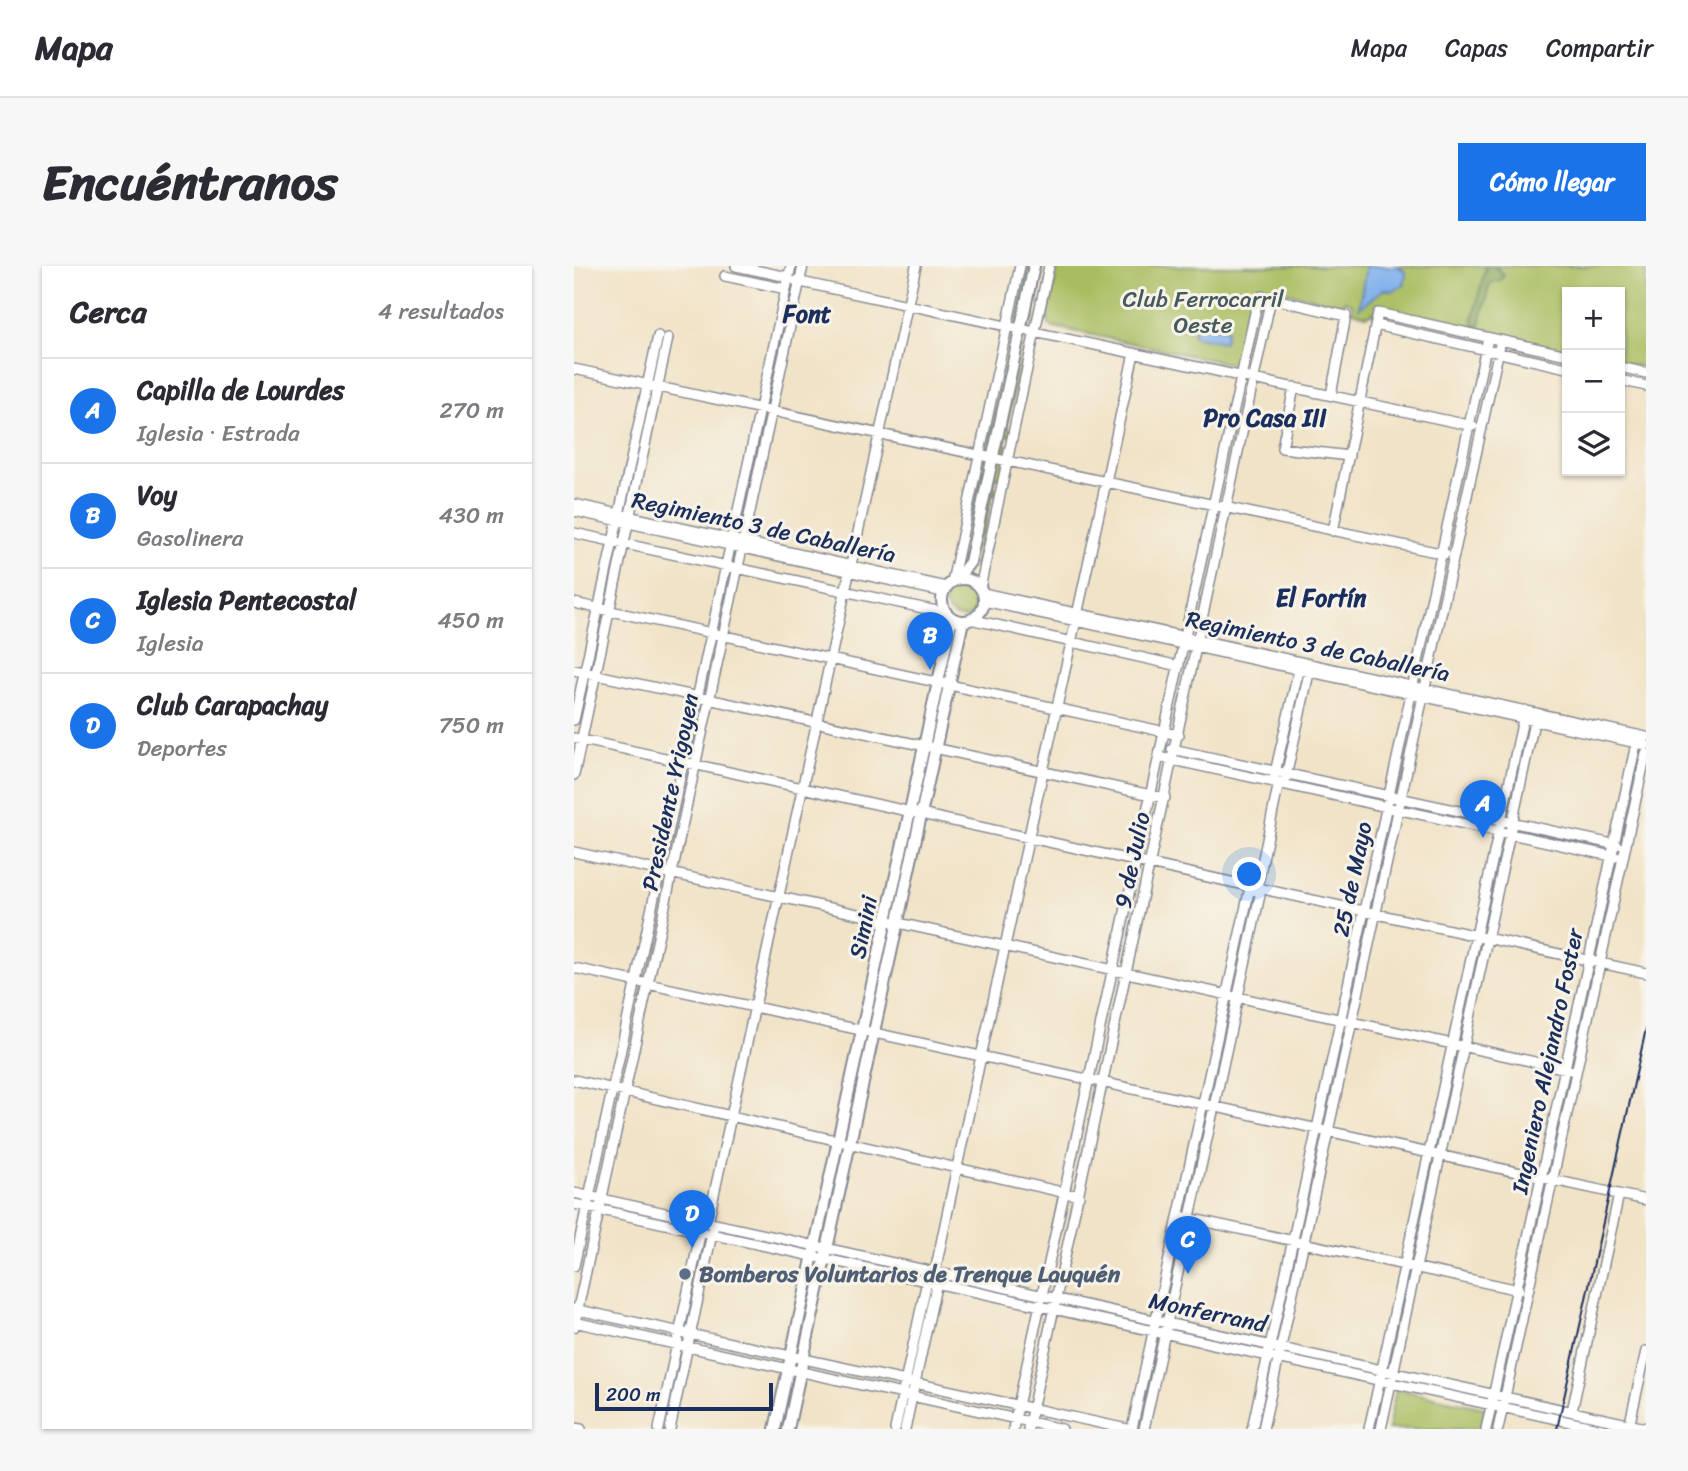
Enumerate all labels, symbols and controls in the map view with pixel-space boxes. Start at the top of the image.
text: Mapa [35,19,112,77]
text: Mapa [1351,27,1407,69]
text: Capas [1445,27,1508,69]
text: Compartir [1546,27,1653,69]
text: Encuéntranos [42,139,338,226]
button: Cómo llegar [1458,143,1646,221]
park label: Club Ferrocarril Oeste [1123,279,1284,346]
text: Cerca [70,285,146,339]
map controls [1562,287,1625,476]
button: + [1562,287,1625,350]
text: 4 resultados [378,291,504,332]
district label: Font [782,293,832,335]
button: − [1562,350,1625,413]
text: Capilla de Lourdes [137,367,344,413]
text: A [85,390,101,431]
text: 270 m [439,390,504,431]
district label: Pro Casa III [1203,397,1327,439]
text: Iglesia · Estrada [137,413,300,454]
button: layers [1562,413,1625,476]
text: Voy [137,472,177,518]
street label: Regimiento 3 de Caballería [628,479,900,575]
text: B [86,495,100,536]
text: 430 m [439,495,504,536]
text: Gasolinera [137,518,243,559]
text: Iglesia Pentecostal [137,577,356,623]
district label: El Fortín [1276,577,1366,619]
street label: Regimiento 3 de Caballería [1182,598,1454,694]
text: C [86,600,100,641]
text: 450 m [437,600,504,641]
pin: B [907,612,953,670]
text: Iglesia [137,623,203,664]
text: Club Carapachay [137,682,328,728]
street label: Presidente Yrigoyen [630,689,712,895]
text: D [86,705,100,746]
text: 750 m [439,705,504,746]
text: Deportes [137,728,227,769]
pin: A [1460,780,1506,838]
street label: 9 de Julio [1102,808,1163,912]
street label: 25 de Mayo [1320,818,1385,941]
your location [1232,857,1266,891]
street label: Simini [837,891,890,962]
street label: Ingeniero Alejandro Foster [1499,923,1596,1199]
pin: D [669,1190,715,1248]
pin: C [1165,1216,1211,1274]
place label: Bomberos Voluntarios de Trenque Lauquén [699,1254,1121,1295]
marker: Bomberos Voluntarios de Trenque Lauquén [677,1266,693,1282]
street label: Monferrand [1145,1280,1272,1345]
text: 200 m [606,1378,661,1411]
scale bar [595,1380,774,1412]

